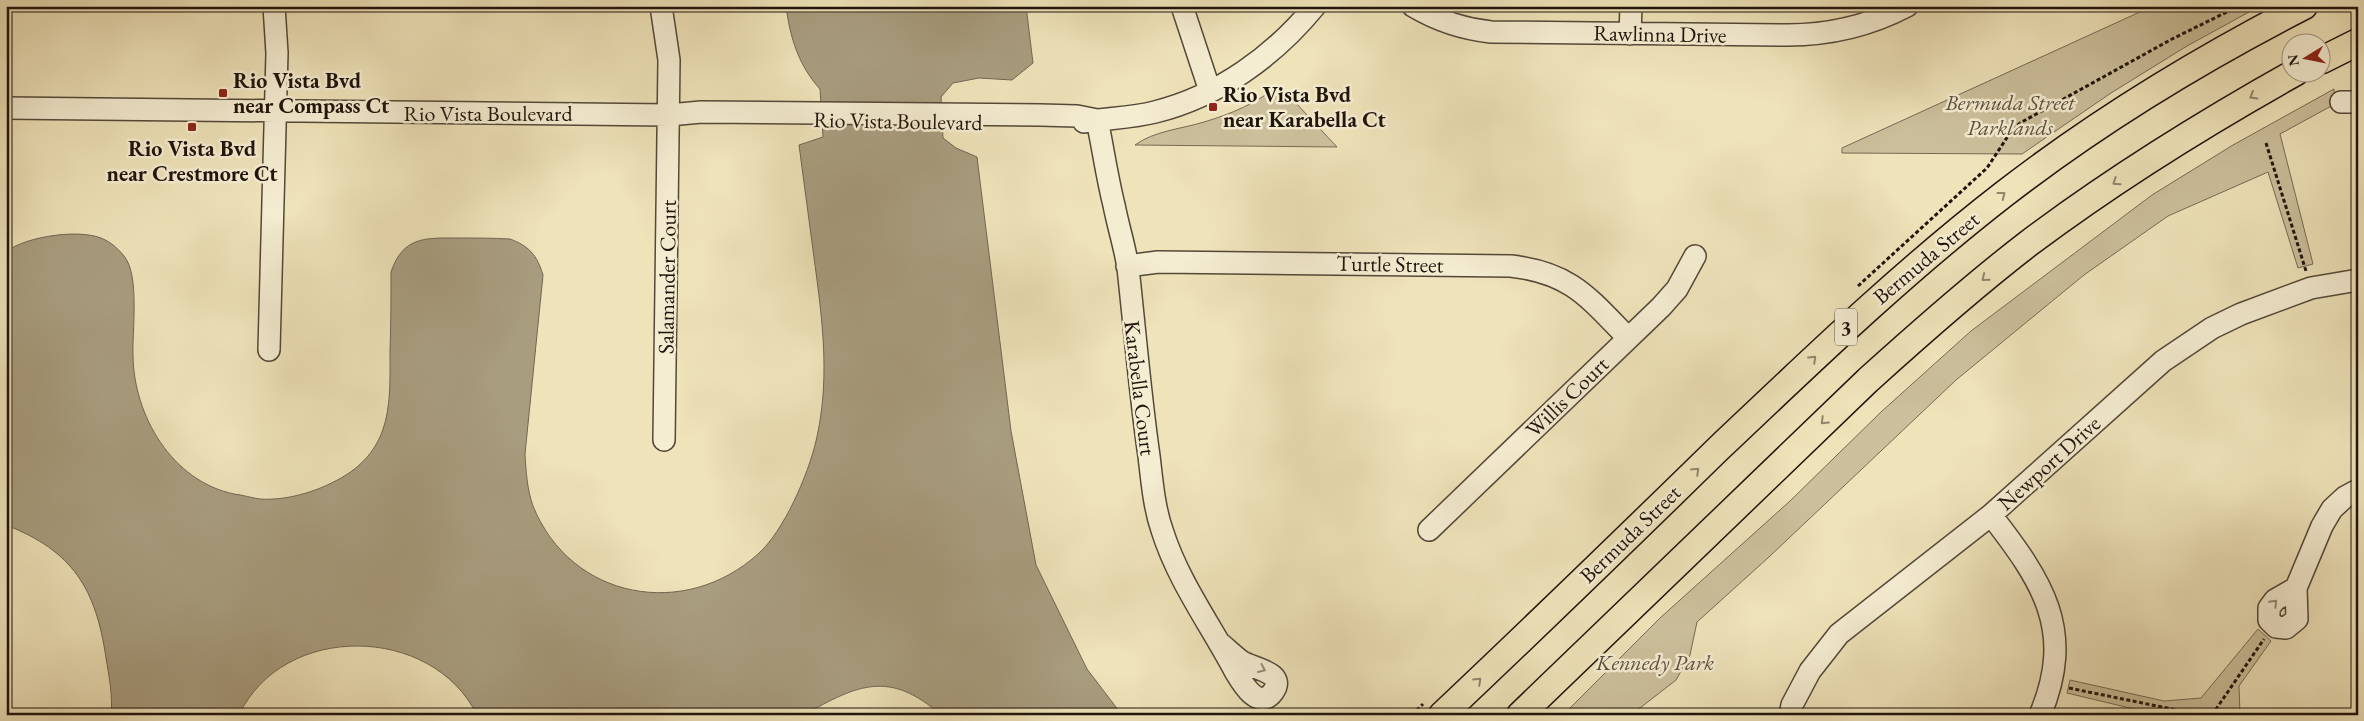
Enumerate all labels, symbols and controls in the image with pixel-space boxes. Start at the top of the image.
street label: Rawlinna Drive [1593,18,1727,50]
north arrow [2282,32,2332,82]
text: N [2283,52,2303,67]
place label: Rio Vista Bvd near Compass Ct [233,66,390,120]
place label: Rio Vista Bvd near Karabella Ct [1223,80,1386,134]
marker: Rio Vista Bvd near Compass Ct [217,87,229,99]
park label: Bermuda Street Parklands [1944,88,2076,142]
one-way arrow [2250,90,2259,100]
street label: Rio Vista Boulevard [403,99,573,128]
marker: Rio Vista Bvd near Karabella Ct [1207,101,1219,113]
street label: Rio Vista Boulevard [813,105,984,137]
marker: Rio Vista Bvd near Crestmore Ct [186,121,198,133]
place label: Rio Vista Bvd near Crestmore Ct [107,134,278,188]
one-way arrow [2112,176,2121,185]
one-way arrow [1996,193,2005,201]
street label: Salamander Court [651,199,683,354]
street label: Bermuda Street [1867,205,1985,311]
street label: Turtle Street [1336,249,1444,279]
one-way arrow [1982,273,1991,281]
road number: 3 [1835,308,1857,346]
street label: Karabella Court [1117,319,1163,457]
street label: Willis Court [1519,350,1615,444]
one-way arrow [1807,356,1816,365]
street label: Newport Drive [1991,409,2107,517]
one-way arrow [1821,415,1830,424]
one-way arrow [1690,468,1699,477]
street label: Bermuda Street [1573,478,1687,590]
one-way arrow [2268,600,2277,609]
park label: Kennedy Park [1595,648,1714,677]
one-way arrow [1256,663,1265,673]
one-way arrow [1472,678,1481,687]

